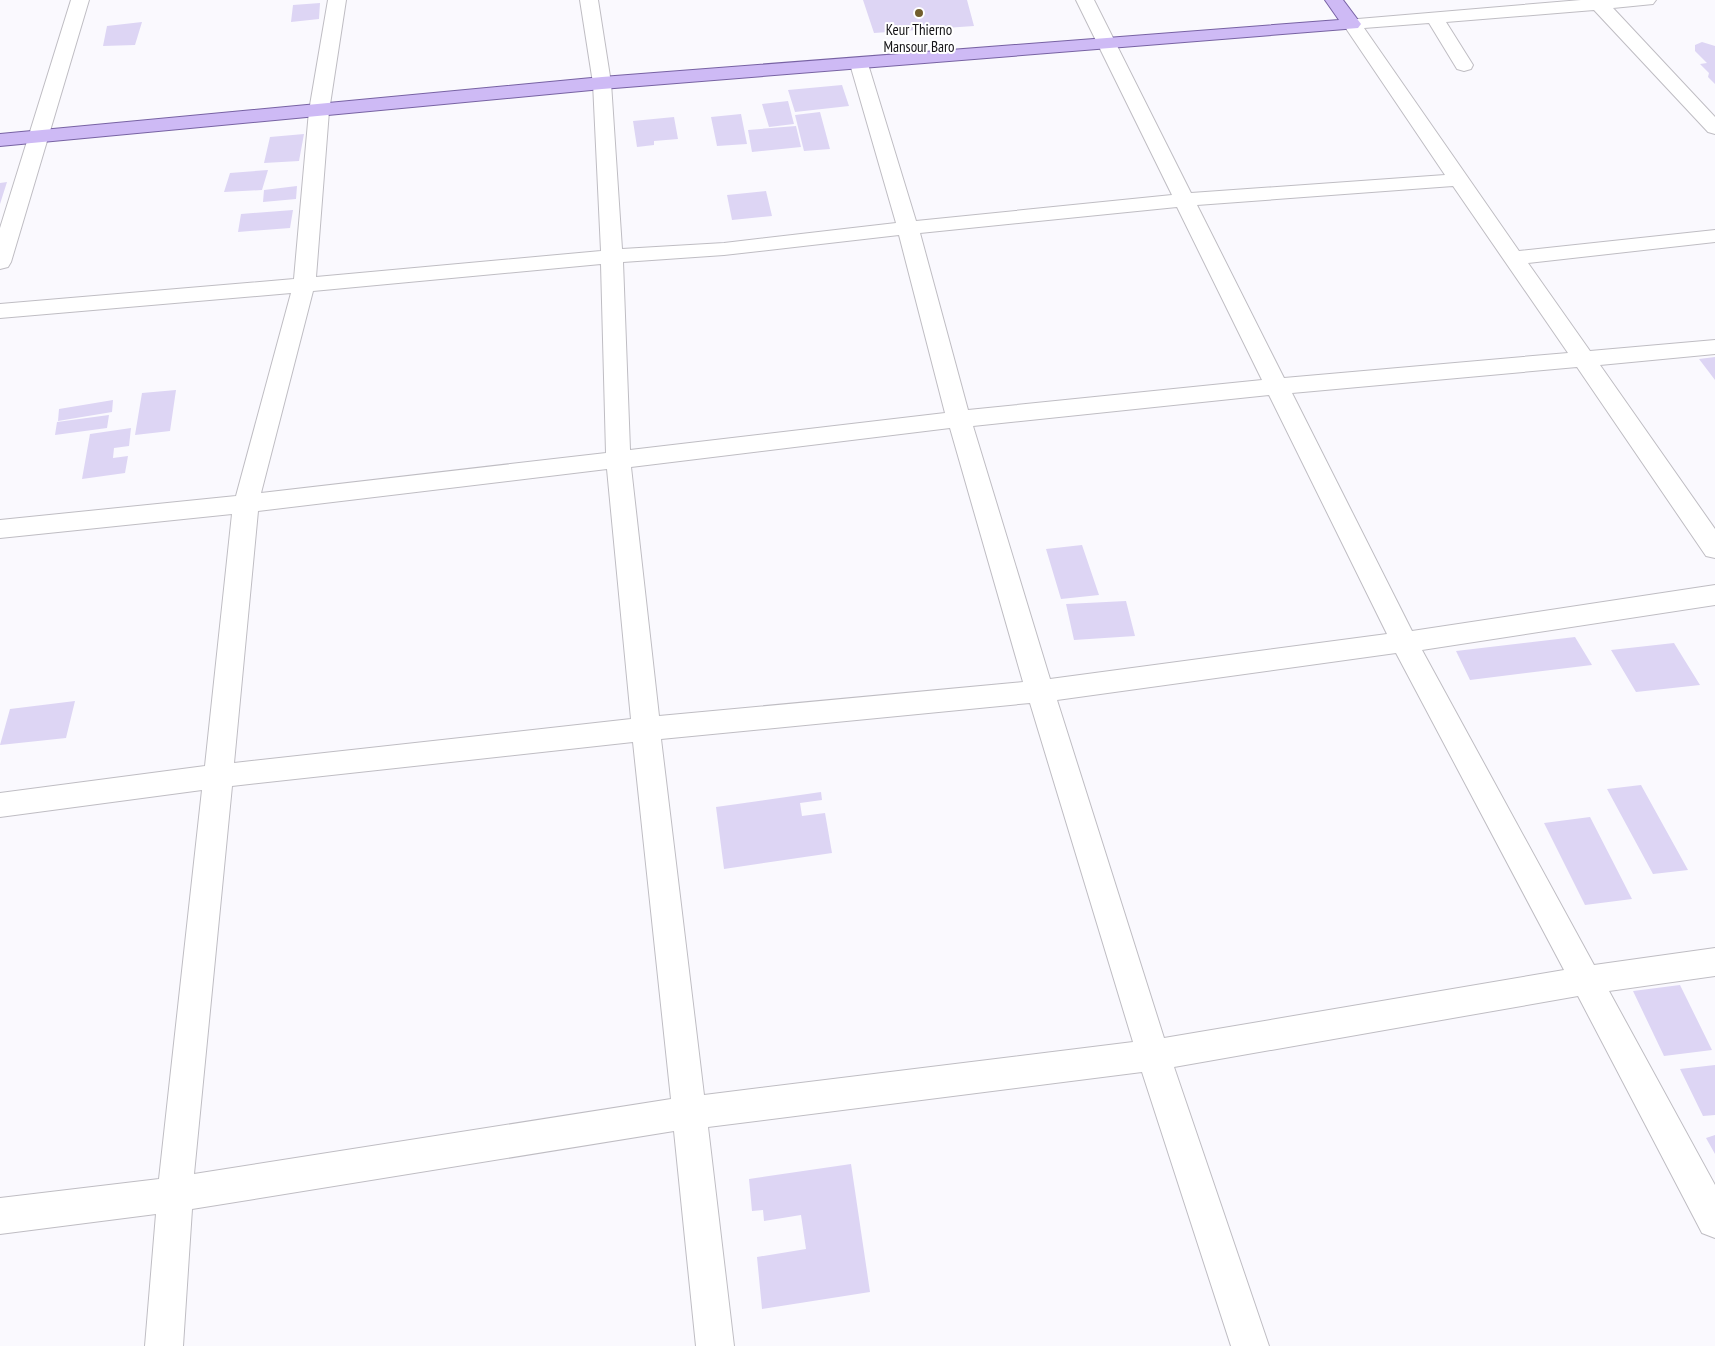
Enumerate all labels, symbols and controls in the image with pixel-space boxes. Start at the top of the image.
marker: Keur Thierno Mansour Baro [913,7,925,19]
place label: Keur Thierno Mansour Baro [883,20,955,56]

